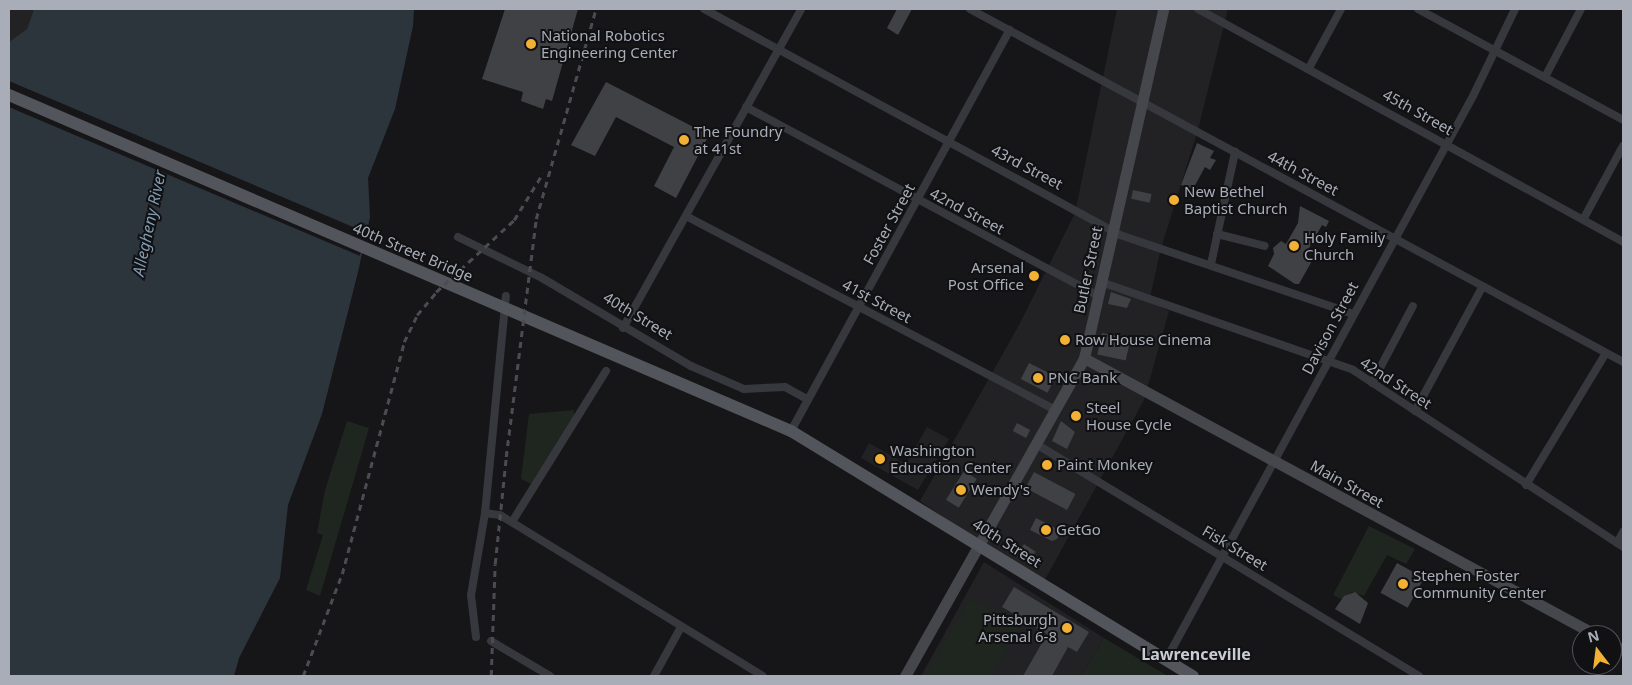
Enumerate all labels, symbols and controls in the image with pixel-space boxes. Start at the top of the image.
place label: National Robotics Engineering Center [541,26,678,61]
marker: National Robotics Engineering Center [525,38,537,50]
street label: 45th Street [1380,85,1456,139]
place label: The Foundry at 41st [694,122,782,157]
marker: The Foundry at 41st [678,134,690,146]
street label: 43rd Street [988,141,1066,193]
street label: 44th Street [1265,147,1341,199]
water label: Allegheny River [128,168,170,278]
street label: Foster Street [859,180,919,268]
place label: New Bethel Baptist Church [1184,182,1288,217]
street label: 42nd Street [927,184,1007,238]
marker: New Bethel Baptist Church [1168,194,1180,206]
street label: 40th Street Bridge [350,219,476,285]
street label: Butler Street [1070,225,1106,315]
place label: Holy Family Church [1304,228,1385,263]
marker: Holy Family Church [1288,240,1300,252]
place label: Arsenal Post Office [948,258,1024,293]
marker: Arsenal Post Office [1028,270,1040,282]
street label: 41st Street [839,275,915,327]
street label: Davison Street [1298,279,1362,377]
street label: 40th Street [600,288,676,344]
place label: Row House Cinema [1075,331,1211,349]
marker: Row House Cinema [1059,334,1071,346]
street label: 42nd Street [1357,353,1435,413]
place label: PNC Bank [1048,369,1117,387]
marker: PNC Bank [1032,372,1044,384]
place label: Steel House Cycle [1086,398,1172,433]
marker: Steel House Cycle [1070,410,1082,422]
place label: Washington Education Center [890,441,1011,476]
marker: Washington Education Center [874,453,886,465]
place label: Paint Monkey [1057,456,1153,474]
street label: Main Street [1307,457,1387,511]
marker: Paint Monkey [1041,459,1053,471]
place label: Wendy's [971,481,1030,499]
marker: Wendy's [955,484,967,496]
street label: 40th Street [969,515,1045,571]
place label: GetGo [1056,521,1101,539]
street label: Fisk Street [1199,522,1271,574]
marker: GetGo [1040,524,1052,536]
place label: Stephen Foster Community Center [1413,566,1546,601]
marker: Stephen Foster Community Center [1397,578,1409,590]
place label: Pittsburgh Arsenal 6-8 [978,610,1057,645]
marker: Pittsburgh Arsenal 6-8 [1061,622,1073,634]
north arrow [1572,625,1622,675]
text: N [1585,625,1601,647]
district label: Lawrenceville [1141,644,1251,664]

